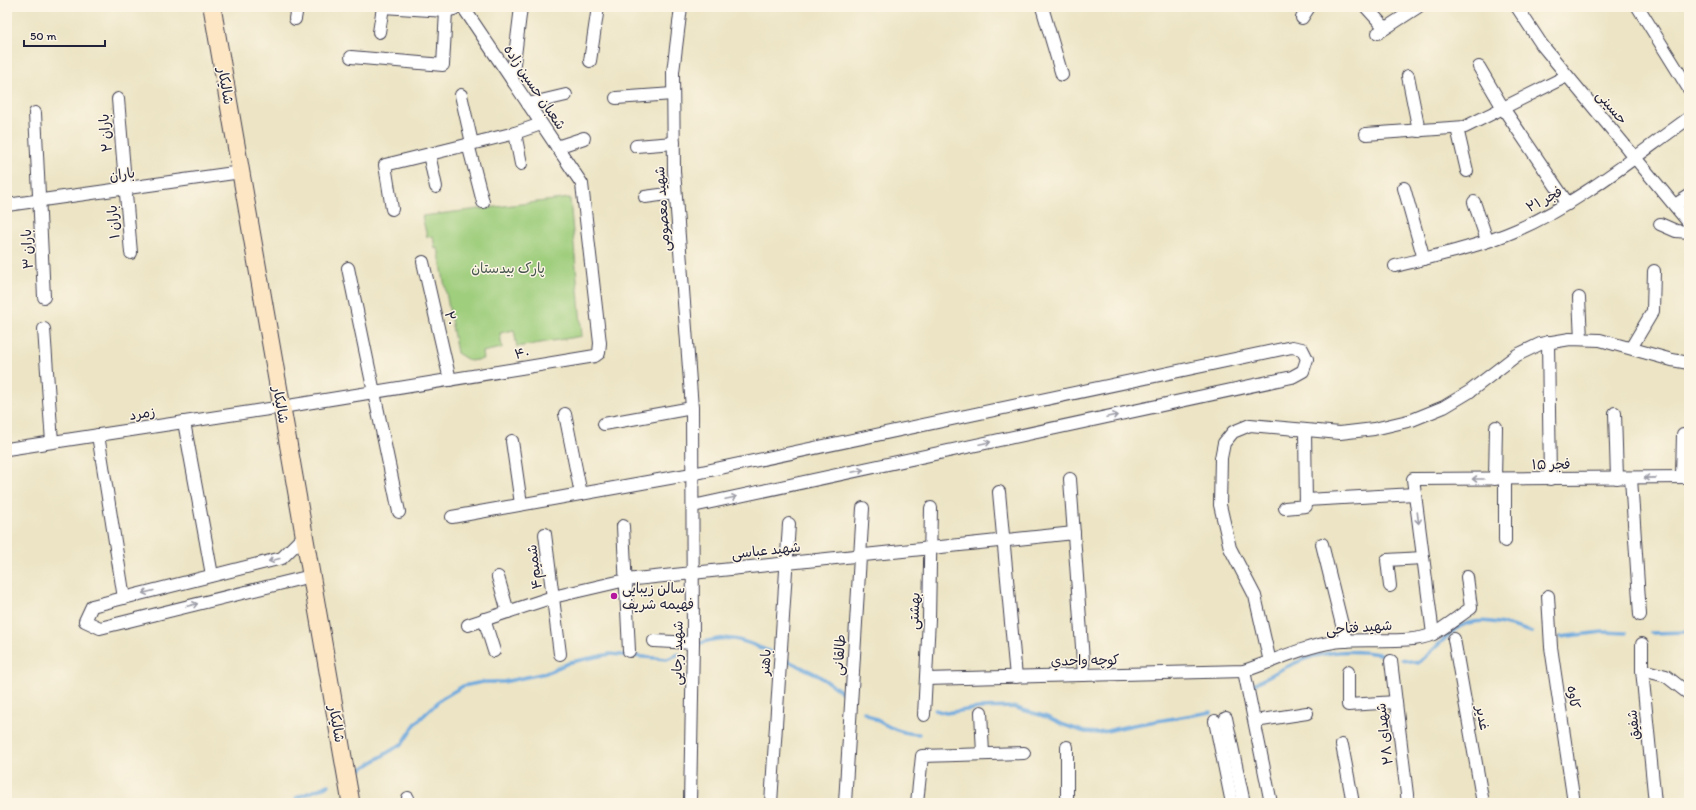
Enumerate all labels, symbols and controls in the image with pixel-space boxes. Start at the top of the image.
scale bar [24,22,105,48]
text: 50 m [30,29,56,43]
street label: شعبان حسین زاده [500,42,569,133]
street label: شالیکار [214,65,237,106]
street label: حسینی [1592,87,1631,128]
street label: باران ۲ [95,113,116,153]
street label: باران [108,164,136,185]
street label: شهید معصومی [651,166,674,252]
street label: فجر ۲۱ [1523,183,1565,216]
street label: باران ۱ [104,204,123,240]
street label: باران ۳ [18,228,37,270]
park label: پارک بیدستان [471,260,545,278]
street label: ۲۰ [441,309,460,327]
street label: ۴۰ [513,344,531,363]
street label: شالیکار [269,384,292,425]
street label: زمرد [128,403,156,424]
one-way arrow [1105,411,1118,419]
one-way arrow [978,439,991,447]
street label: فجر ۱۵ [1531,456,1571,473]
one-way arrow [851,466,864,474]
one-way arrow [1644,474,1657,482]
one-way arrow [1472,475,1485,483]
one-way arrow [724,493,737,501]
one-way arrow [1414,511,1422,524]
street label: شهید عباسی [731,538,802,563]
street label: شمیم۴ [523,543,548,590]
one-way arrow [268,556,281,564]
place label: سالن زیبایی فهیمه شریف [622,580,694,613]
one-way arrow [142,588,155,596]
marker: سالن زیبایی فهیمه شریف [609,591,619,601]
street label: بهشتی [905,592,924,630]
one-way arrow [186,601,199,608]
street label: شهید فتاحی [1325,617,1393,638]
street label: شهید رجایی [668,620,687,686]
street label: طالقانی [830,634,849,676]
street label: باهنر [756,648,775,677]
street label: كوچه واحدي [1050,651,1120,672]
street label: کاوه [1563,684,1584,710]
street label: شهدای ۲۸ [1372,702,1397,766]
street label: شالیکار [325,703,348,744]
street label: غدیر [1472,704,1493,732]
street label: شفیق [1623,709,1644,741]

